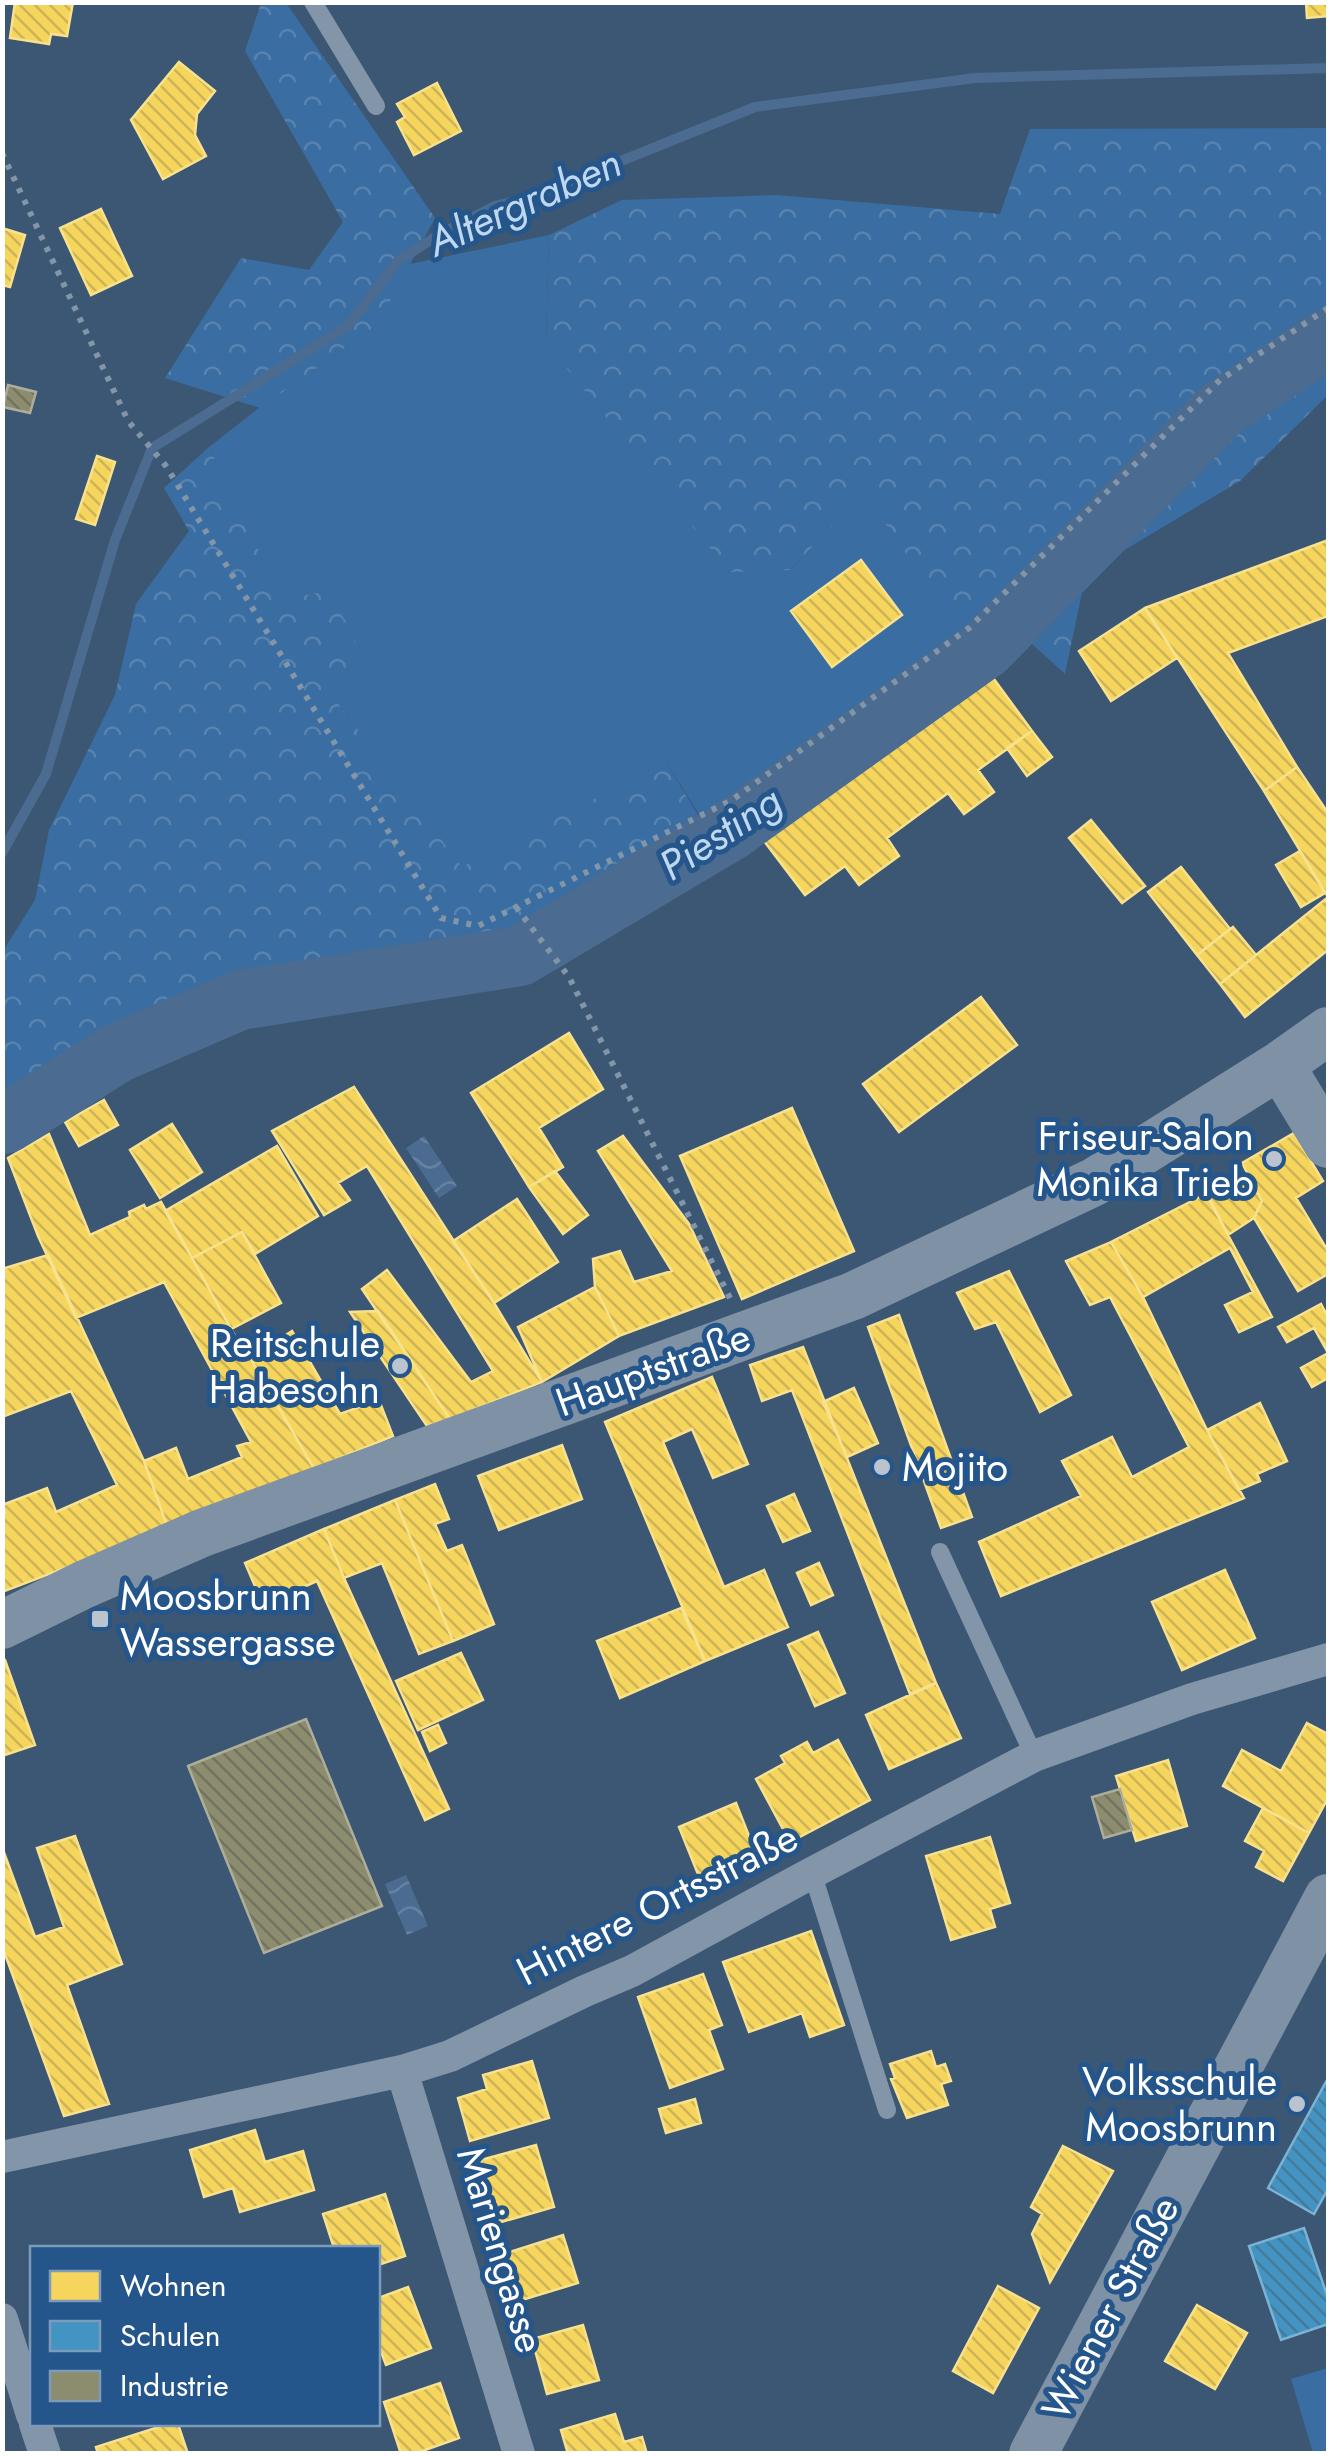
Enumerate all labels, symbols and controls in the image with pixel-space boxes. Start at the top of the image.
water label: Altergraben [415,132,631,273]
water label: Piesting [647,771,793,895]
place label: Friseur-Salon Monika Trieb [1037,1107,1254,1211]
marker: Friseur-Salon Monika Trieb [1263,1148,1285,1170]
street label: Hauptstraße [548,1307,758,1431]
place label: Reitschule Habesohn [209,1314,380,1418]
marker: Reitschule Habesohn [389,1355,411,1377]
place label: Mojito [902,1438,1008,1496]
marker: Mojito [871,1456,893,1478]
place label: Moosbrunn Wassergasse [120,1567,336,1671]
marker: Moosbrunn Wassergasse [89,1608,111,1630]
street label: Hintere Ortsstraße [506,1808,808,2000]
place label: Volksschule Moosbrunn [1082,2052,1277,2156]
marker: Volksschule Moosbrunn [1286,2093,1308,2115]
street label: Mariengasse [442,2140,560,2360]
street label: Wiener Straße [1027,2186,1193,2430]
legend [30,2246,380,2426]
text: Wohnen [120,2264,226,2307]
text: Schulen [120,2314,220,2357]
text: Industrie [120,2364,229,2407]

